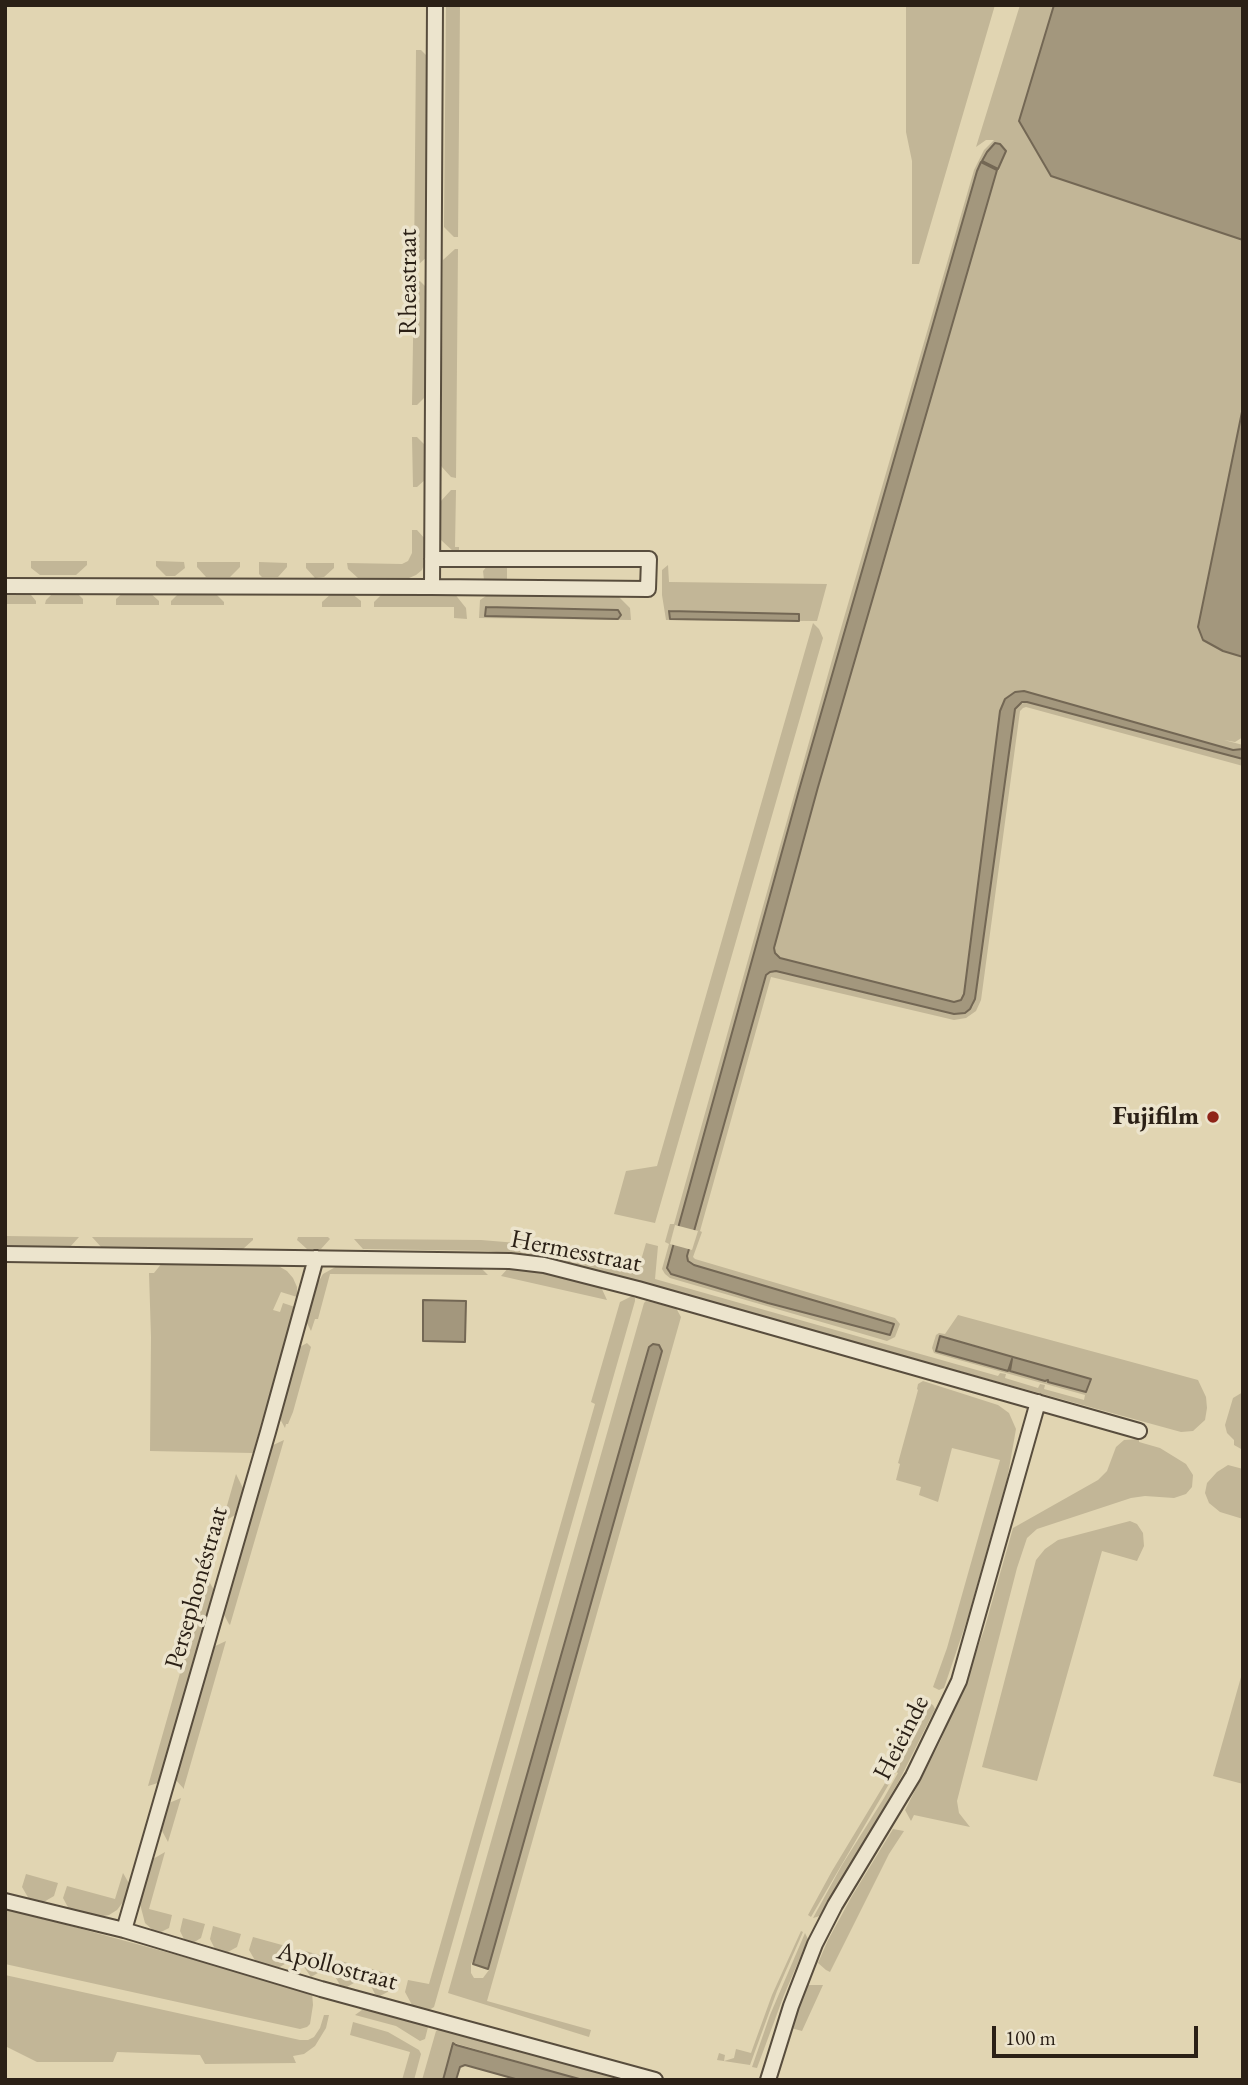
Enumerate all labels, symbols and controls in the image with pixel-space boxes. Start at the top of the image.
street label: Rheastraat [393,229,425,335]
place label: Fujifilm [1113,1101,1199,1133]
marker: Fujifilm [1205,1109,1221,1125]
street label: Hermesstraat [508,1224,644,1280]
street label: Persephonéstraat [159,1503,235,1673]
street label: Heieinde [867,1690,937,1786]
street label: Apollostraat [273,1936,401,1998]
scale bar [996,2011,1202,2056]
text: 100 m [1005,2024,1056,2051]

